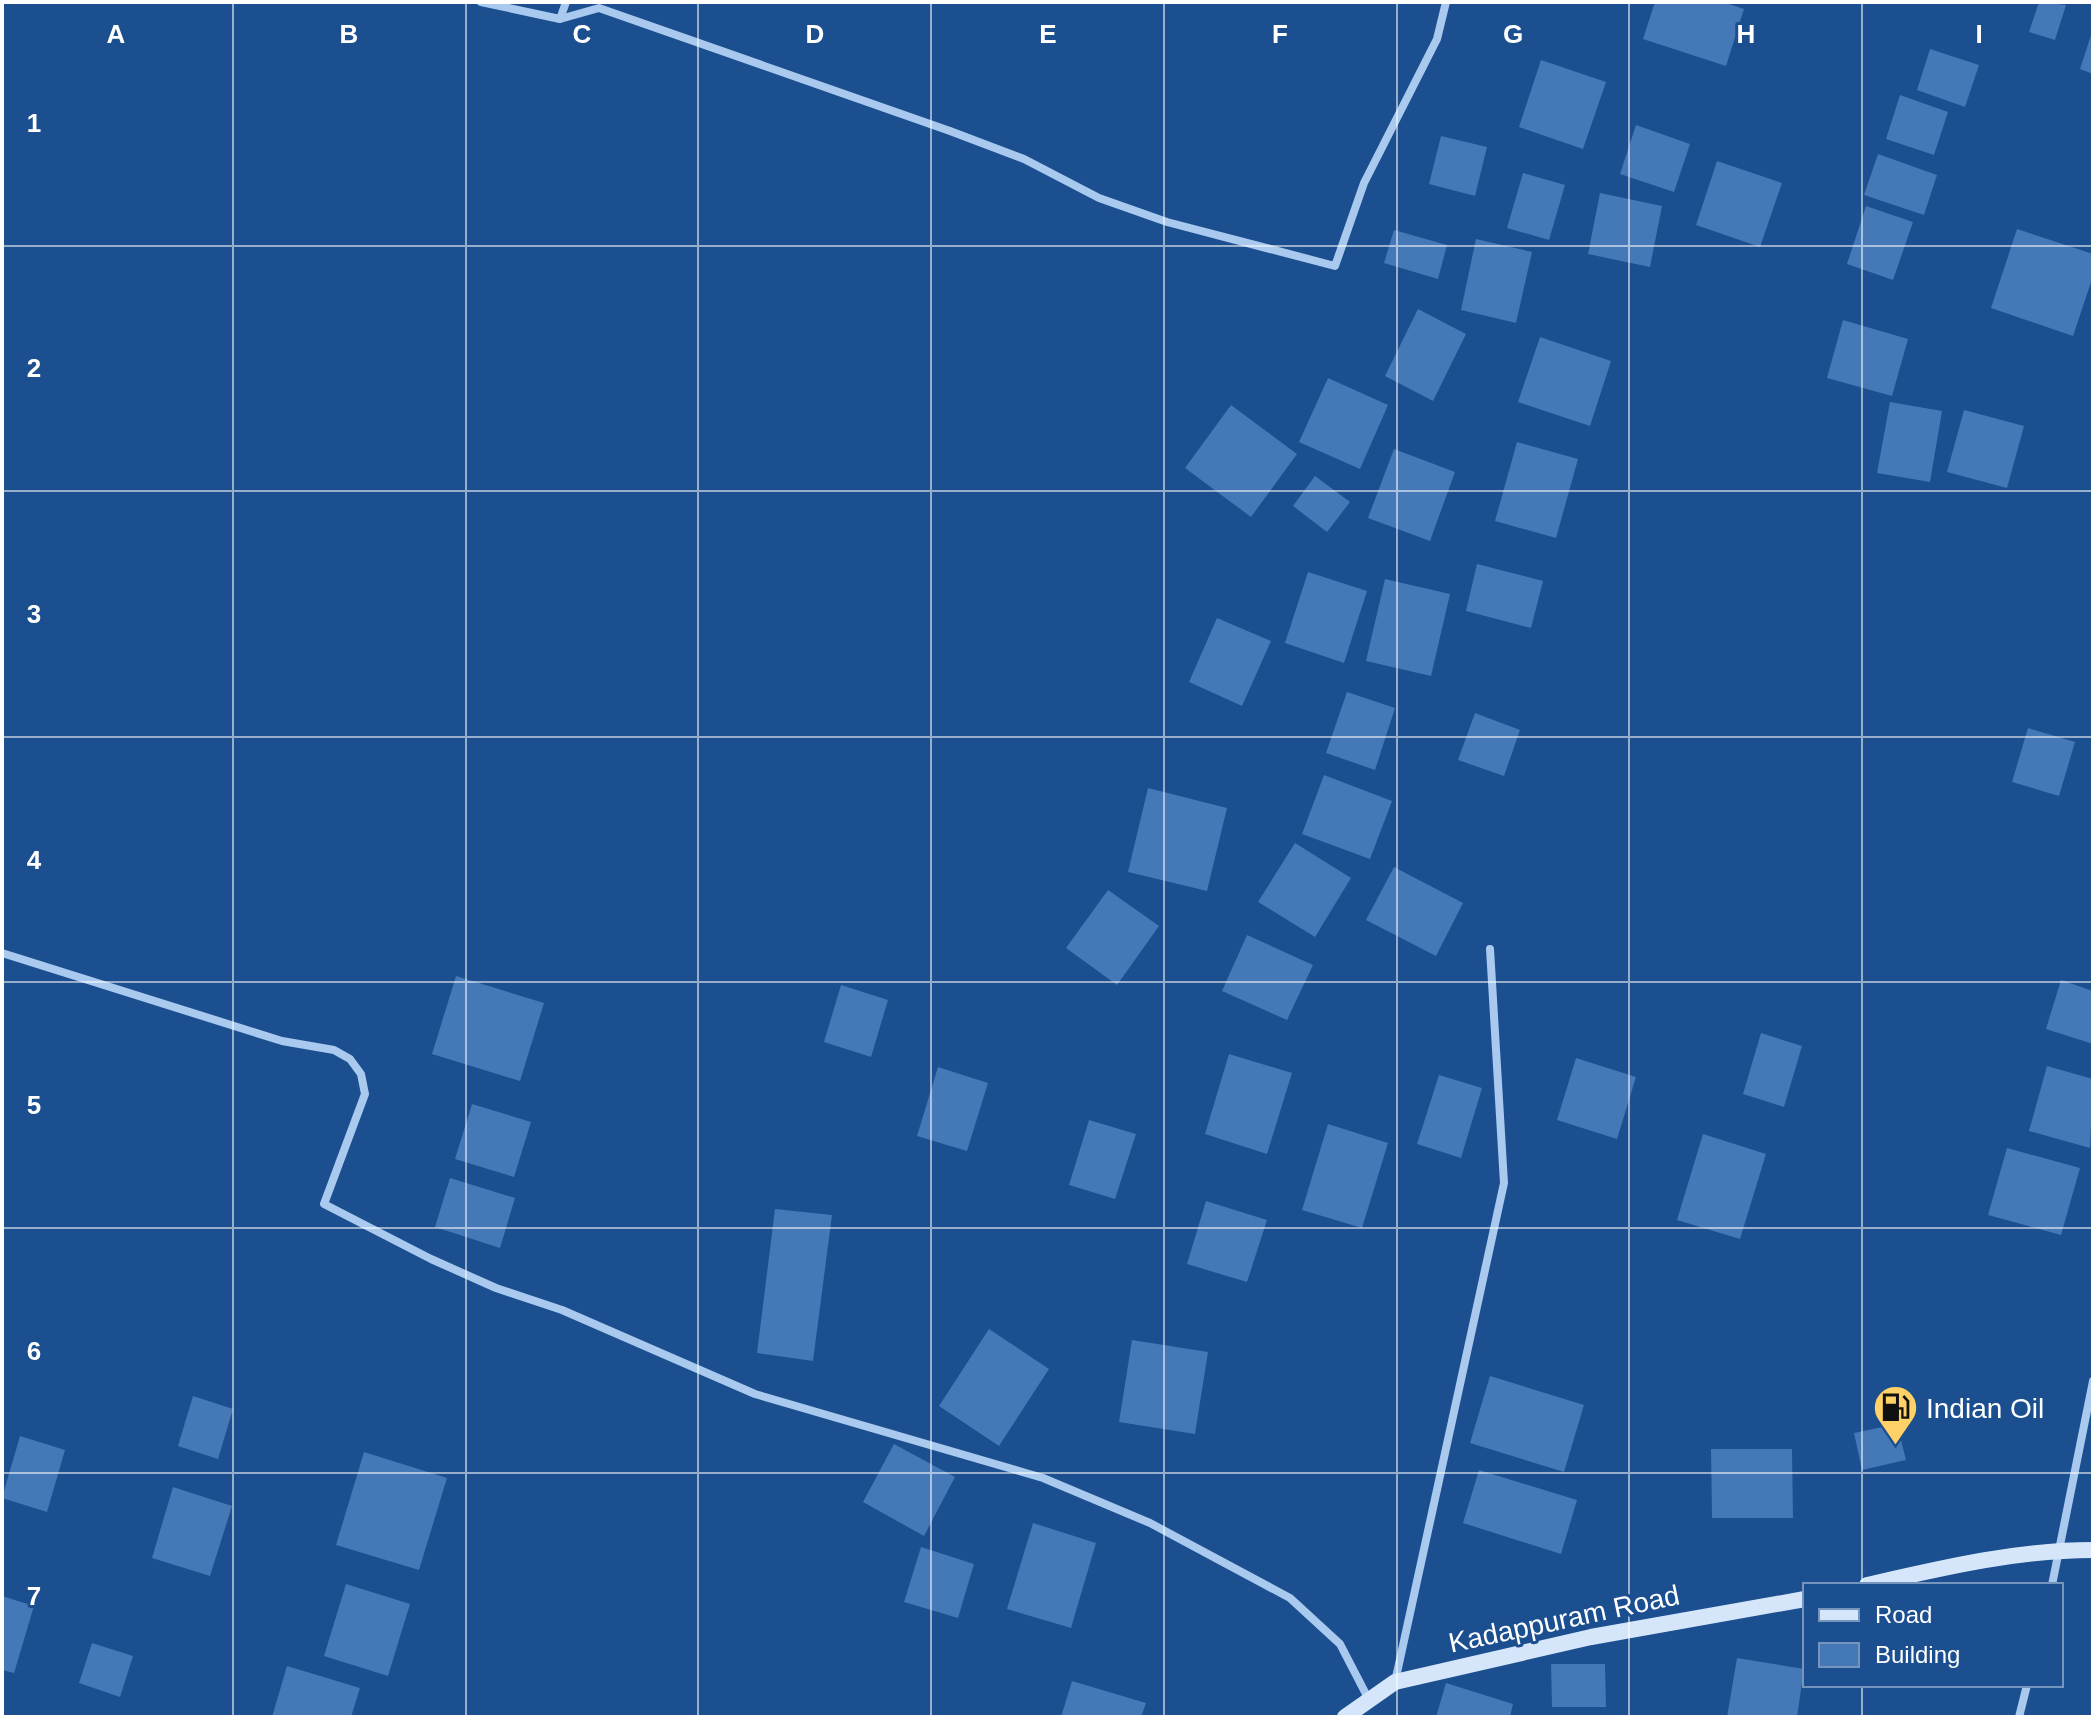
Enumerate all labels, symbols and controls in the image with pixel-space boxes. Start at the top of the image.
text: A [107,19,126,49]
text: B [340,19,358,49]
text: C [573,19,592,49]
text: D [806,19,824,49]
text: E [1039,19,1057,49]
text: F [1272,19,1288,49]
text: G [1503,19,1523,49]
text: H [1737,19,1755,49]
text: I [1975,19,1983,49]
text: 1 [27,108,41,138]
text: 2 [27,353,41,383]
text: 3 [27,599,41,629]
text: 4 [27,845,42,875]
text: 5 [27,1090,41,1120]
text: 6 [27,1336,41,1366]
fuel station icon: Indian Oil [1871,1384,1919,1447]
place label: Indian Oil [1926,1393,2044,1424]
street label: Kadappuram Road [1446,1579,1682,1659]
text: 7 [27,1581,41,1611]
legend [1803,1583,2063,1687]
text: Road [1875,1601,1932,1628]
text: Building [1875,1641,1960,1668]

